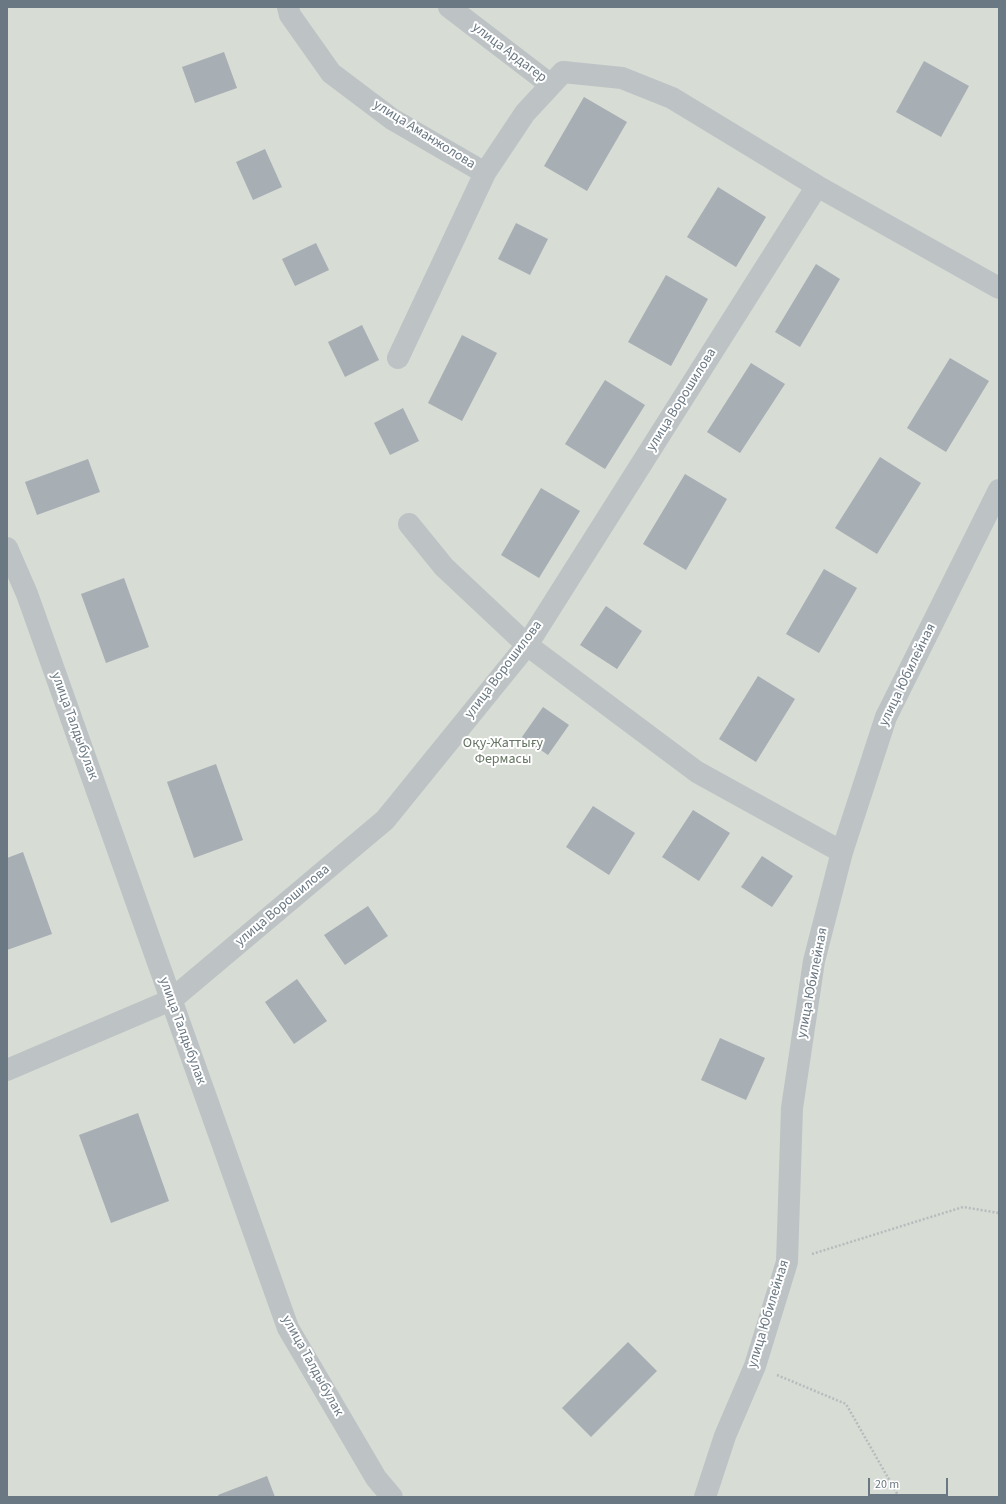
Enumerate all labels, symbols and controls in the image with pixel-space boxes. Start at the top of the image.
street label: улица Ардагер [468,19,550,87]
street label: улица Аманжолова [370,97,478,173]
street label: улица Ворошилова [644,345,720,455]
street label: улица Ворошилова [462,618,546,722]
street label: улица Юбилейная [876,621,940,729]
street label: улица Талдыбулак [47,670,101,782]
park label: Оқу-Жаттығу Фермасы [463,736,543,768]
street label: улица Ворошилова [232,862,334,950]
street label: улица Юбилейная [794,926,832,1040]
street label: улица Талдыбулак [155,975,209,1087]
street label: улица Юбилейная [745,1258,793,1370]
street label: улица Талдыбулак [277,1313,347,1419]
scale bar [870,1470,950,1496]
text: 20 m [875,1476,899,1493]

